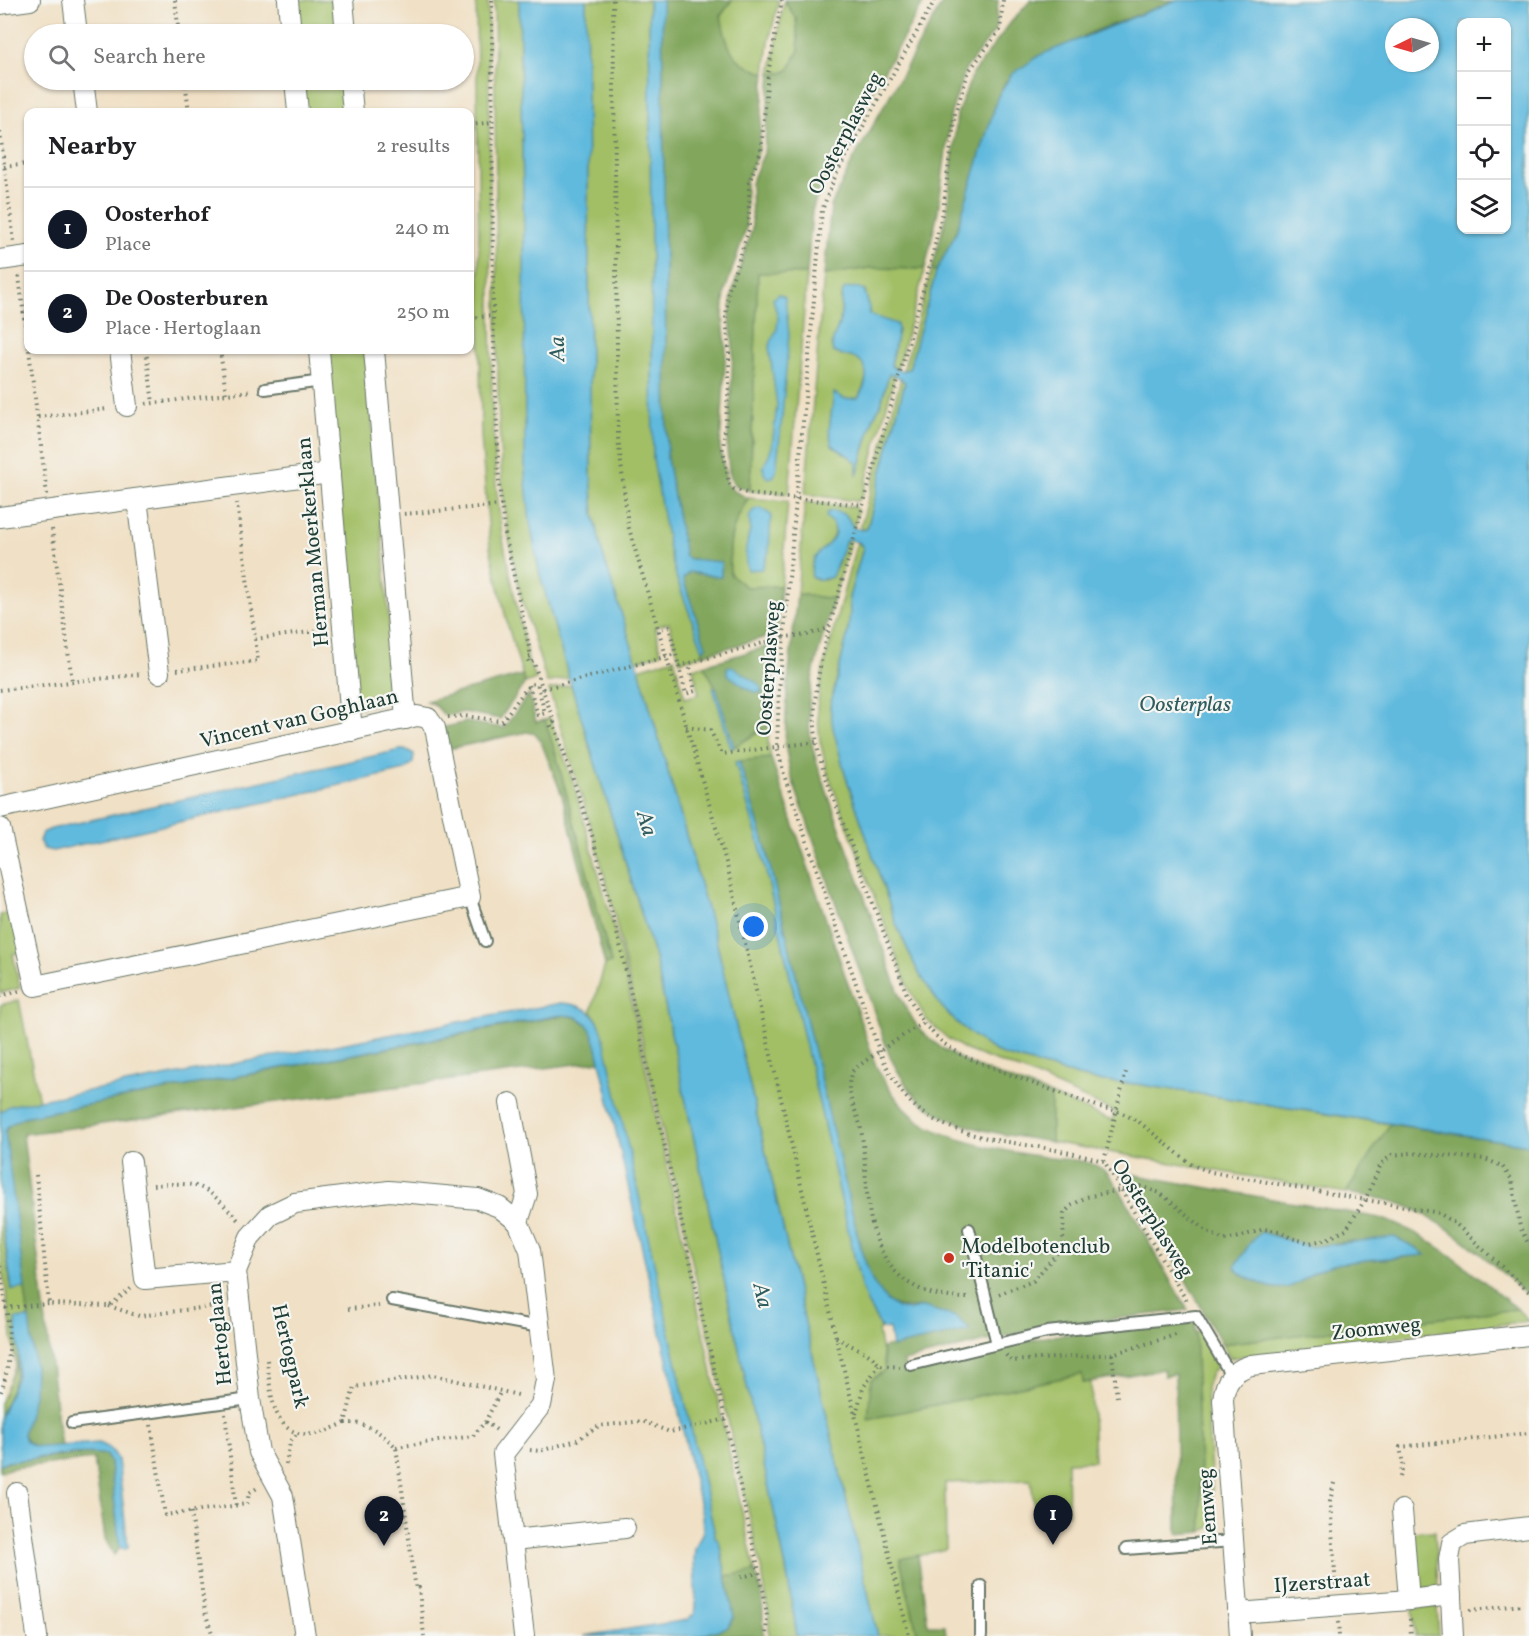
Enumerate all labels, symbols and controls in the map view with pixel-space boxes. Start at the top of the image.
north arrow [1385,18,1439,72]
map controls [1457,18,1511,234]
button: + [1457,18,1511,72]
search box [24,24,474,90]
icon: search [45,41,78,74]
text: Search here [93,42,206,73]
street label: Oosterplasweg [802,67,891,200]
button: − [1457,72,1511,126]
button: locate [1457,126,1511,180]
text: Nearby [48,129,137,165]
text: 2 results [376,133,450,161]
button: layers [1457,180,1511,234]
text: Oosterhof [105,200,209,231]
text: 1 [63,215,72,243]
text: 240 m [395,215,450,243]
text: Place [105,231,151,259]
text: De Oosterburen [105,284,268,315]
text: 2 [62,299,73,327]
text: 250 m [396,299,450,327]
text: Place · Hertoglaan [105,315,261,343]
water label: Aa [543,336,574,363]
street label: Herman Moerkerklaan [290,436,337,648]
street label: Oosterplasweg [750,600,789,737]
street label: Vincent van Goghlaan [197,683,401,756]
water label: Oosterplas [1139,690,1231,721]
water label: Aa [627,806,664,840]
your location [739,912,768,941]
street label: Oosterplasweg [1104,1154,1200,1284]
place label: Modelbotenclub 'Titanic' [961,1233,1110,1286]
marker: Modelbotenclub 'Titanic' [942,1251,956,1265]
water label: Aa [743,1279,780,1311]
street label: Hertoglaan [201,1281,240,1387]
street label: Hertogpark [263,1301,316,1412]
street label: Zoomweg [1330,1310,1422,1349]
street label: Eemweg [1191,1467,1226,1546]
pin: 2 [364,1496,404,1546]
pin: 1 [1034,1496,1072,1545]
street label: IJzerstraat [1273,1566,1371,1601]

